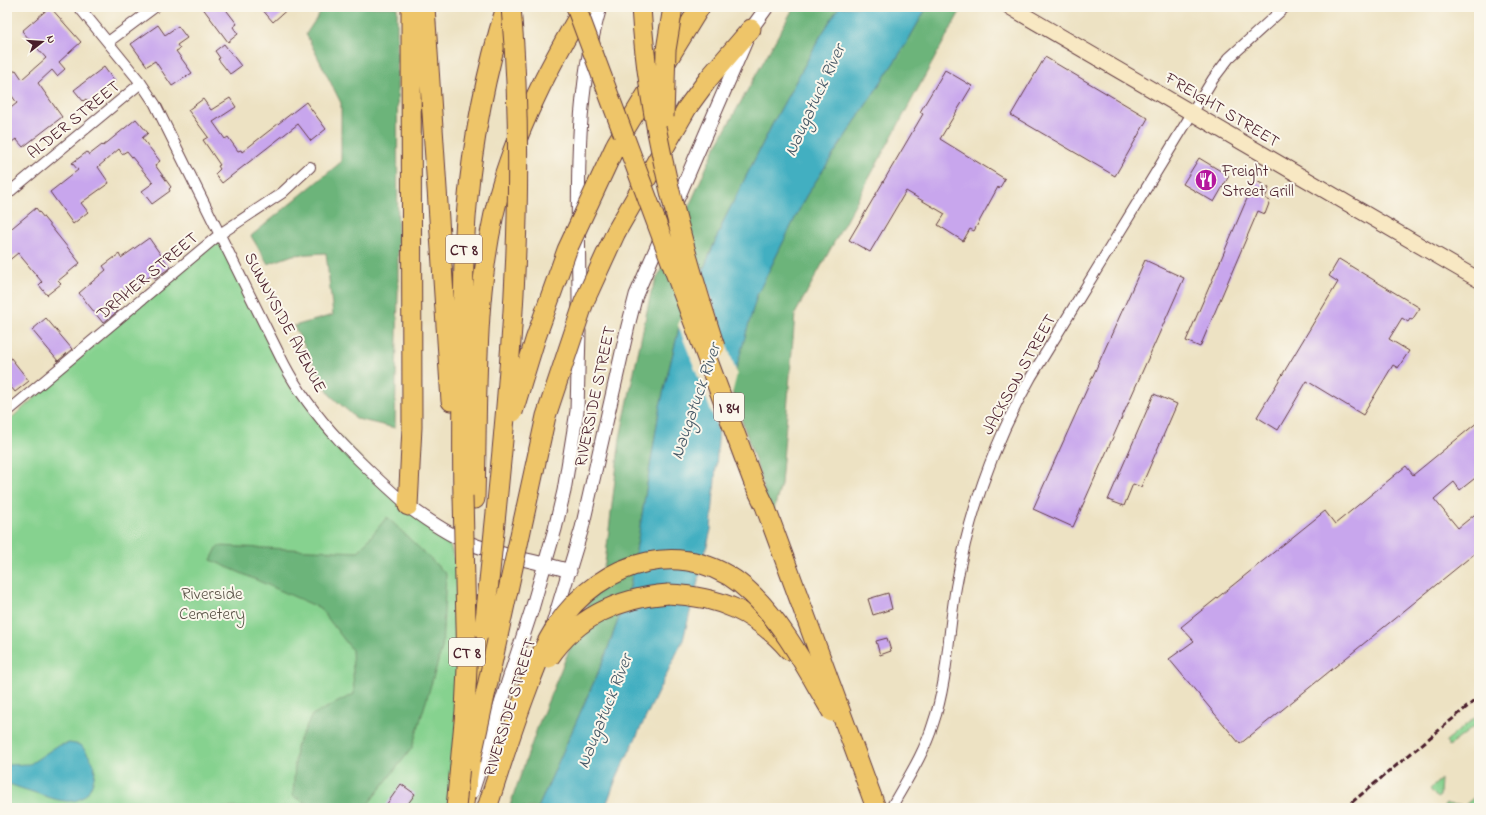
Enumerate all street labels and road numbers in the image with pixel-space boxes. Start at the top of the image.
street label: FREIGHT STREET [1159,66,1284,155]
street label: ALDER STREET [22,75,126,166]
street label: DRAHER STREET [91,226,204,327]
road number: CT 8 [446,235,482,263]
street label: SUNNYSIDE AVENUE [237,248,332,397]
street label: JACKSON STREET [976,310,1063,440]
street label: RIVERSIDE STREET [568,323,623,469]
road number: I 84 [714,393,744,421]
street label: RIVERSIDE STREET [478,635,543,780]
road number: CT 8 [449,638,485,666]

